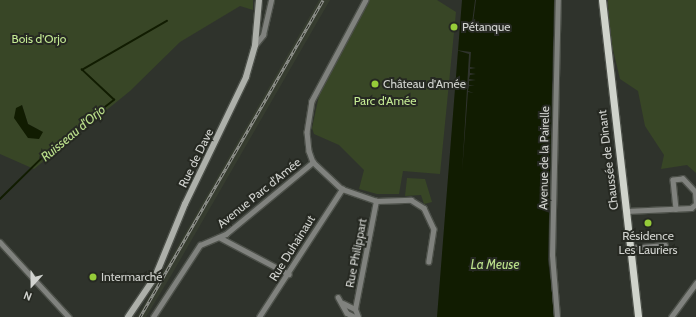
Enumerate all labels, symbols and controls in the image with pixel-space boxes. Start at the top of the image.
place label: Pétanque [462,20,510,34]
marker: Pétanque [449,22,459,32]
park label: Bois d'Orjo [12,32,66,46]
place label: Château d'Amée [383,77,466,91]
marker: Château d'Amée [370,79,380,89]
park label: Parc d'Amée [354,94,416,108]
water label: Ruisseau d'Orjo [37,101,109,165]
street label: Avenue de la Pairelle [536,106,552,210]
street label: Chaussée de Dinant [595,109,621,211]
street label: Rue de Dave [176,126,216,190]
street label: Avenue Parc d'Amée [214,155,304,231]
street label: Rue Duhainaut [266,212,318,284]
street label: Rue Philippart [342,217,370,289]
marker: Résidence Les Lauriers [643,218,653,228]
place label: Résidence Les Lauriers [618,229,678,257]
water label: La Meuse [471,256,519,272]
north arrow [12,265,52,305]
place label: Intermarché [101,270,163,284]
marker: Intermarché [88,272,98,282]
text: N [22,288,34,304]

